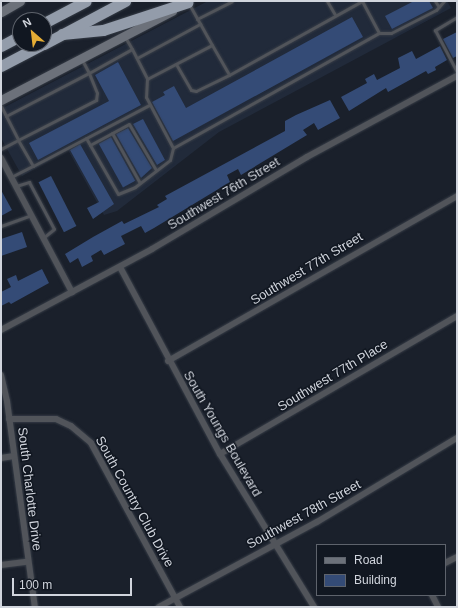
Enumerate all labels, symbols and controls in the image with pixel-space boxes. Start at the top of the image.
north arrow [12,12,52,52]
text: N [21,15,33,29]
street label: Southwest 76th Street [165,154,283,234]
street label: Southwest 77th Street [248,229,366,309]
street label: Southwest 77th Place [275,337,391,415]
street label: South Youngs Boulevard [180,368,264,500]
street label: South Charlotte Drive [14,426,44,552]
street label: South Country Club Drive [91,434,177,570]
street label: Southwest 78th Street [244,477,364,553]
legend [316,544,446,596]
text: Road [354,553,383,567]
scale bar [14,570,134,596]
text: Building [354,573,397,587]
text: 100 m [19,578,52,592]

